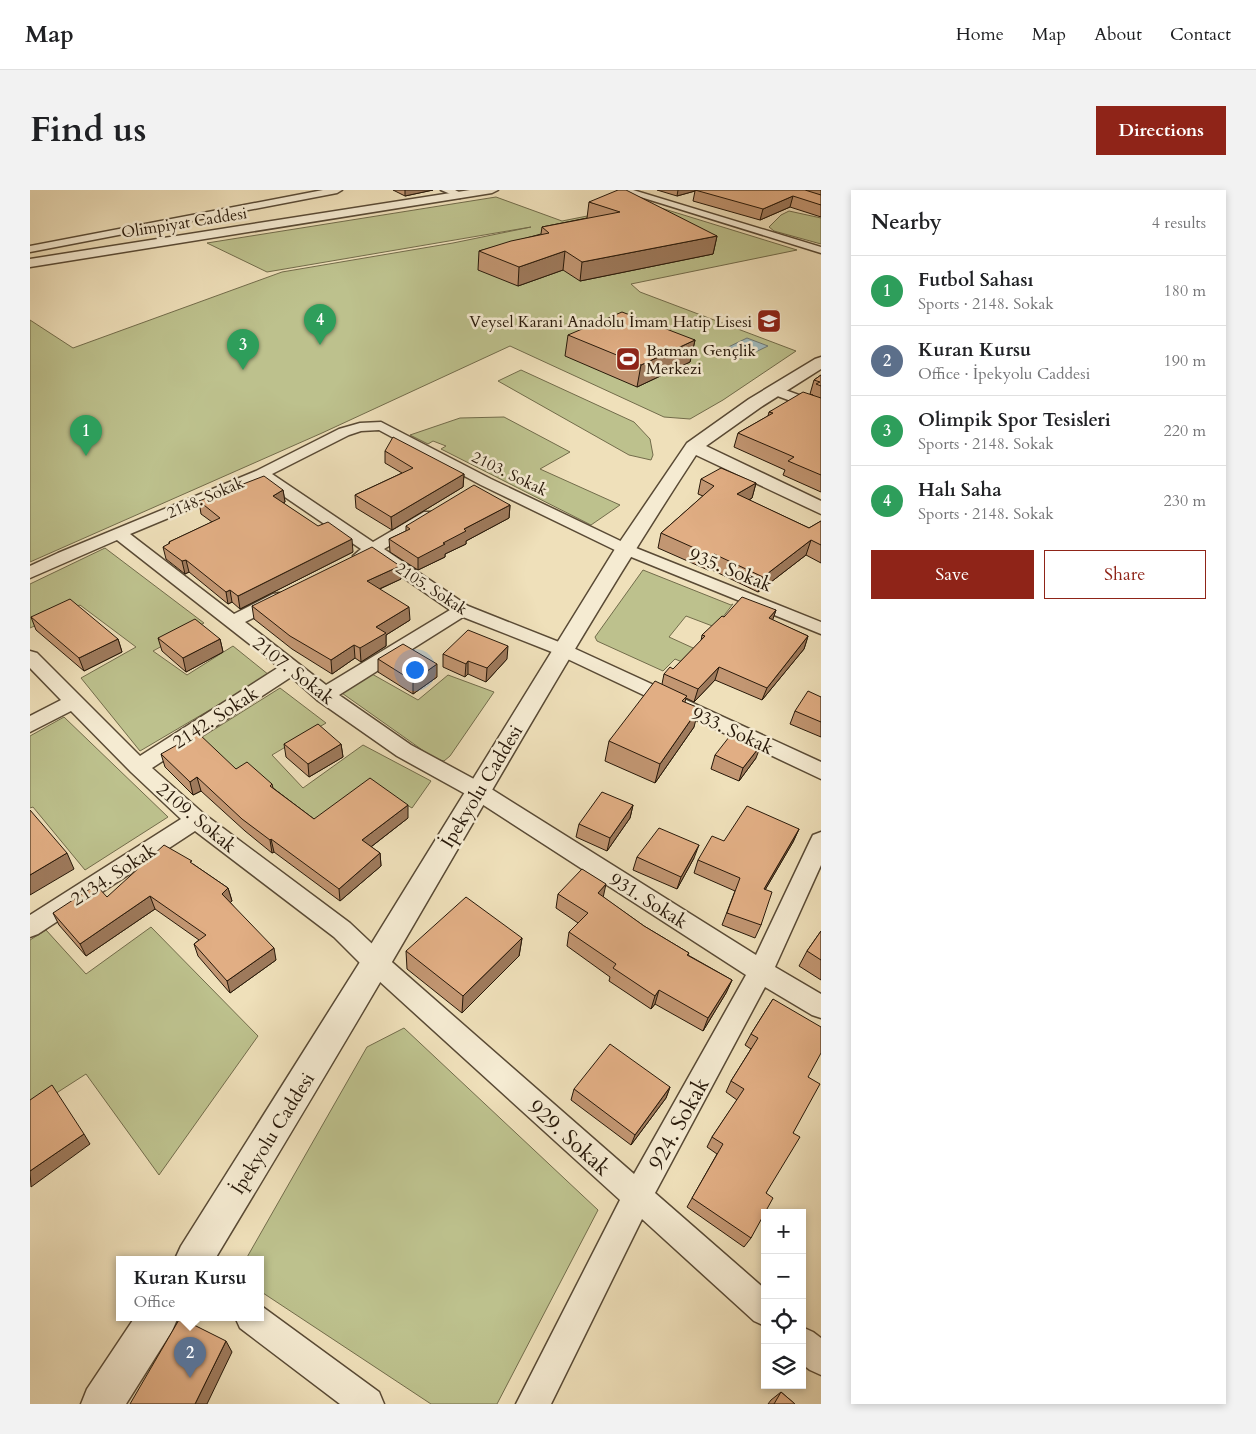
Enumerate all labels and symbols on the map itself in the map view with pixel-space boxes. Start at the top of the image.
street label: Olimpiyat Caddesi [120,202,249,244]
pin: 4 [304,304,336,345]
school or university icon: Veysel Karani Anadolu İmam Hatip Lisesi [756,308,782,334]
place label: Veysel Karani Anadolu İmam Hatip Lisesi [469,311,752,333]
pin: 3 [227,329,259,370]
place label: Batman Gençlik Merkezi [646,340,757,380]
sports icon: Batman Gençlik Merkezi [615,346,641,372]
pin: 1 [70,415,102,456]
street label: 2103. Sokak [468,446,552,502]
street label: 2148. Sokak [163,472,248,524]
street label: 935. Sokak [685,541,777,599]
street label: 2105. Sokak [391,557,472,621]
street label: 2107. Sokak [247,631,340,711]
your location [402,657,428,683]
street label: 2142. Sokak [168,680,264,755]
street label: 933. Sokak [687,701,778,762]
street label: İpekyolu Caddesi [435,720,529,853]
street label: 2109. Sokak [151,777,243,859]
street label: 2134. Sokak [66,837,162,912]
street label: 931. Sokak [604,867,693,935]
street label: İpekyolu Caddesi [225,1068,321,1200]
street label: 924. Sokak [641,1072,717,1175]
street label: 929. Sokak [522,1093,617,1183]
pin: 2 [174,1337,206,1378]

